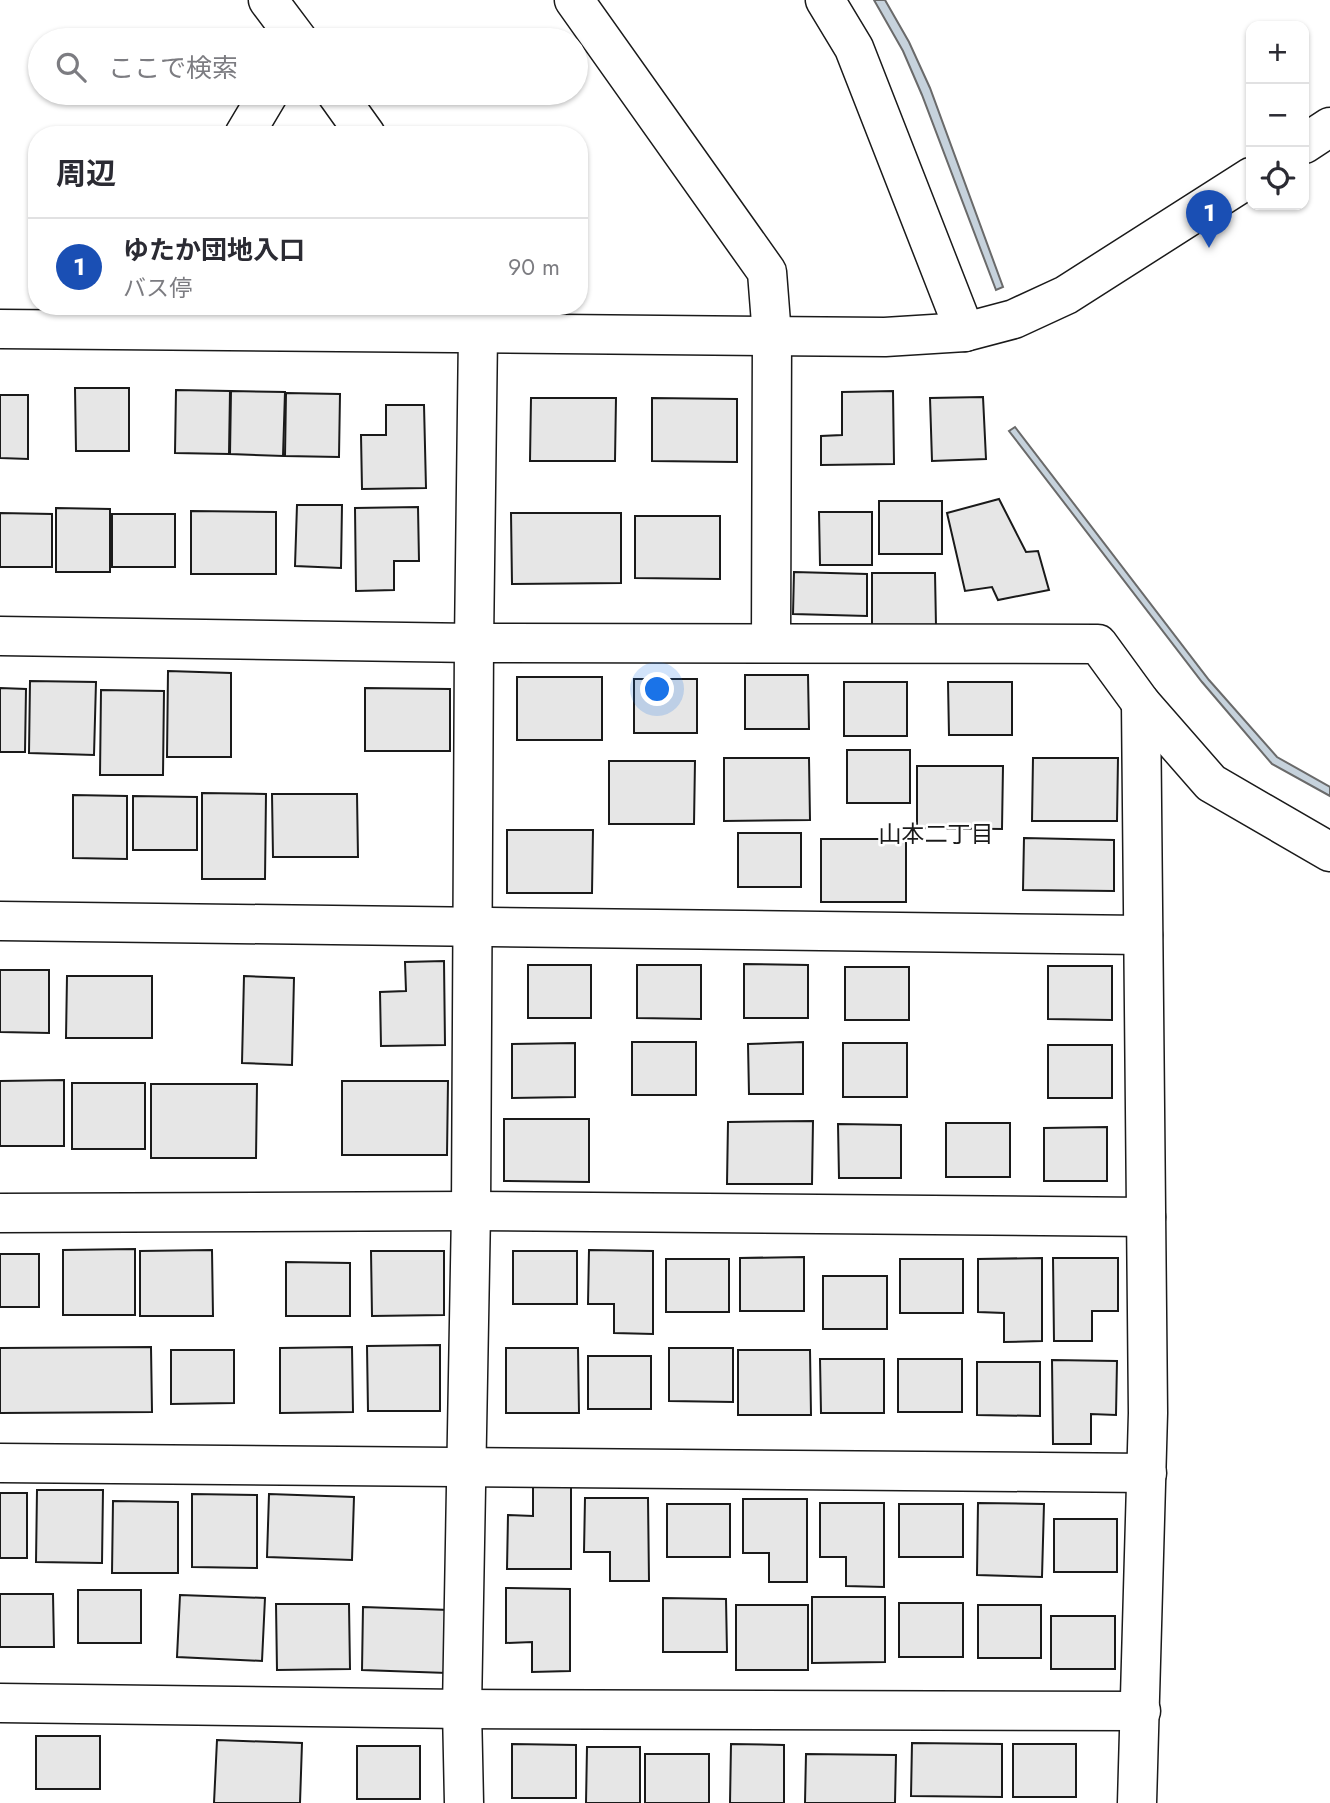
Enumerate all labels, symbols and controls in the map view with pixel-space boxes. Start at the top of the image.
map controls [1246,21,1309,210]
button: + [1246,21,1309,84]
search box [28,28,588,105]
icon: search [52,48,90,86]
text: ここで検索 [108,49,238,87]
button: − [1246,84,1309,147]
button: locate [1246,147,1309,210]
text: 周辺 [56,152,116,195]
pin: 1 [1186,190,1232,248]
text: ゆたか団地入口 [123,231,305,269]
text: 1 [73,250,85,284]
text: 90 m [508,250,560,284]
text: バス停 [123,271,192,305]
your location [640,672,674,706]
district label: 山本二丁目 [879,817,994,851]

